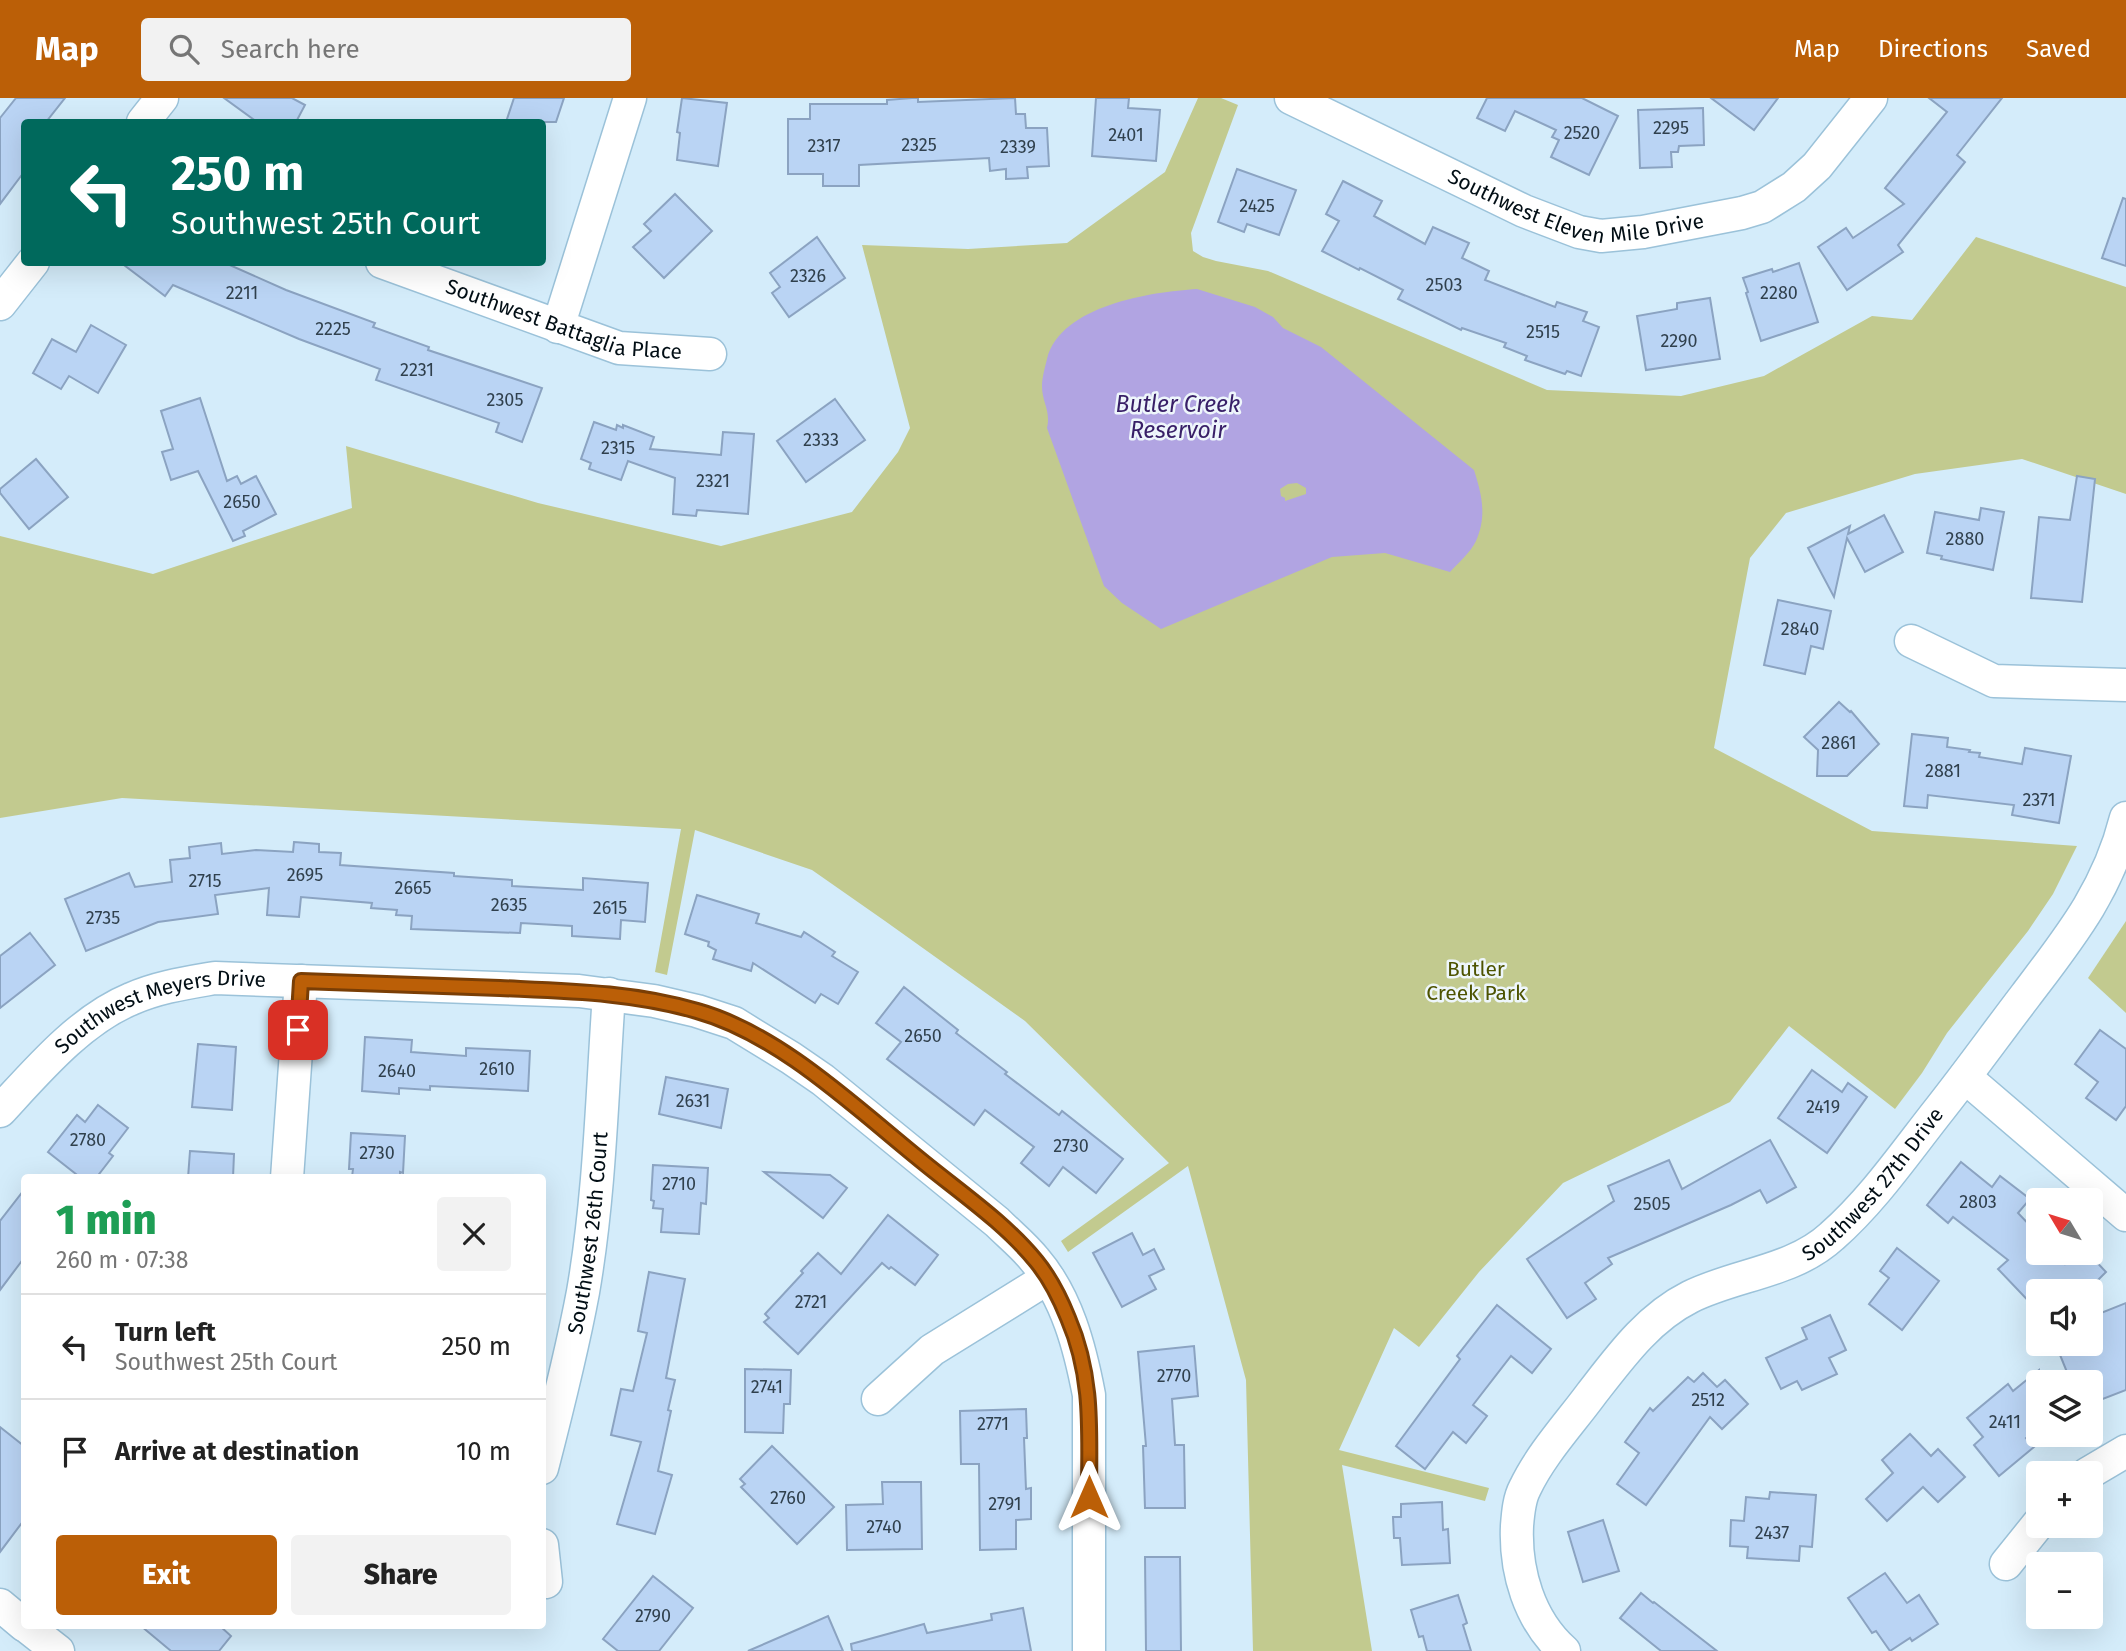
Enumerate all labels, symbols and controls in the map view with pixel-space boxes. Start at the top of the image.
search box [141,18,631,81]
text: Map [35,29,99,69]
icon: search [165,30,203,68]
text: Search here [221,34,360,65]
text: Map [1794,35,1840,63]
text: Directions [1878,35,1988,63]
text: Saved [2026,35,2091,63]
house number: 2295 [1653,117,1689,139]
house number: 2520 [1564,122,1600,144]
house number: 2401 [1108,124,1144,146]
house number: 2325 [901,134,937,156]
house number: 2317 [807,135,841,157]
house number: 2339 [1000,136,1036,158]
text: 250 m [171,144,304,203]
icon: left [56,147,147,238]
street label: Southwest Eleven Mile Drive [1444,163,1706,249]
house number: 2425 [1239,195,1275,217]
text: Southwest 25th Court [171,204,480,242]
house number: 2326 [790,265,826,287]
street label: Southwest Battaglia Place [442,273,683,365]
house number: 2503 [1426,274,1462,296]
house number: 2211 [226,282,258,304]
house number: 2280 [1760,282,1798,304]
house number: 2225 [315,318,351,340]
house number: 2515 [1526,321,1560,343]
house number: 2290 [1660,330,1698,352]
house number: 2231 [400,359,434,381]
house number: 2305 [487,389,523,411]
water label: Butler Creek Reservoir [1116,390,1240,444]
house number: 2333 [803,429,839,451]
house number: 2315 [601,437,635,459]
house number: 2321 [696,470,730,492]
house number: 2650 [223,491,261,513]
house number: 2880 [1946,528,1984,550]
house number: 2840 [1781,618,1819,640]
house number: 2861 [1821,732,1857,754]
house number: 2881 [1925,760,1961,782]
house number: 2371 [2022,789,2056,811]
house number: 2695 [287,864,323,886]
house number: 2715 [188,870,222,892]
house number: 2665 [394,877,432,899]
house number: 2635 [491,894,527,916]
house number: 2615 [593,897,627,919]
house number: 2735 [86,907,120,929]
park label: Butler Creek Park [1426,956,1526,1006]
street label: Southwest Meyers Drive [49,965,267,1059]
pin [268,1000,328,1060]
icon: arrive [279,1011,317,1049]
house number: 2650 [904,1025,942,1047]
house number: 2610 [479,1058,515,1080]
house number: 2640 [378,1060,416,1082]
house number: 2631 [676,1090,710,1112]
house number: 2419 [1806,1096,1840,1118]
street label: Southwest 27th Drive [1797,1102,1949,1267]
house number: 2780 [70,1129,106,1151]
street label: Southwest 26th Court [562,1130,614,1337]
house number: 2730 [1053,1135,1089,1157]
house number: 2730 [359,1142,395,1164]
house number: 2710 [662,1173,696,1195]
north arrow [2026,1188,2104,1265]
map controls [2026,1188,2103,1629]
house number: 2803 [1959,1191,1997,1213]
house number: 2505 [1634,1193,1671,1215]
text: 1 min [56,1195,157,1245]
button: close [437,1197,511,1271]
text: 260 m · 07:38 [56,1246,188,1274]
button: sound [2026,1279,2103,1356]
house number: 2721 [795,1291,827,1313]
text: Turn left [115,1317,216,1348]
icon: left [56,1328,94,1366]
text: 250 m [441,1331,511,1362]
text: Southwest 25th Court [115,1348,337,1376]
house number: 2770 [1157,1365,1191,1387]
button: layers [2026,1370,2103,1447]
house number: 2741 [751,1376,783,1398]
house number: 2512 [1691,1389,1725,1411]
house number: 2411 [1989,1411,2021,1433]
house number: 2771 [977,1413,1009,1435]
icon: arrive [56,1433,94,1471]
text: Arrive at destination [115,1436,359,1467]
text: 10 m [456,1436,511,1467]
position arrow [1052,1460,1126,1534]
button: + [2026,1461,2103,1538]
house number: 2760 [770,1487,806,1509]
house number: 2791 [988,1493,1022,1515]
house number: 2740 [866,1516,902,1538]
house number: 2437 [1755,1522,1789,1544]
button: Exit [56,1535,277,1615]
button: Share [291,1535,511,1615]
button: − [2026,1552,2103,1629]
house number: 2790 [635,1605,671,1627]

